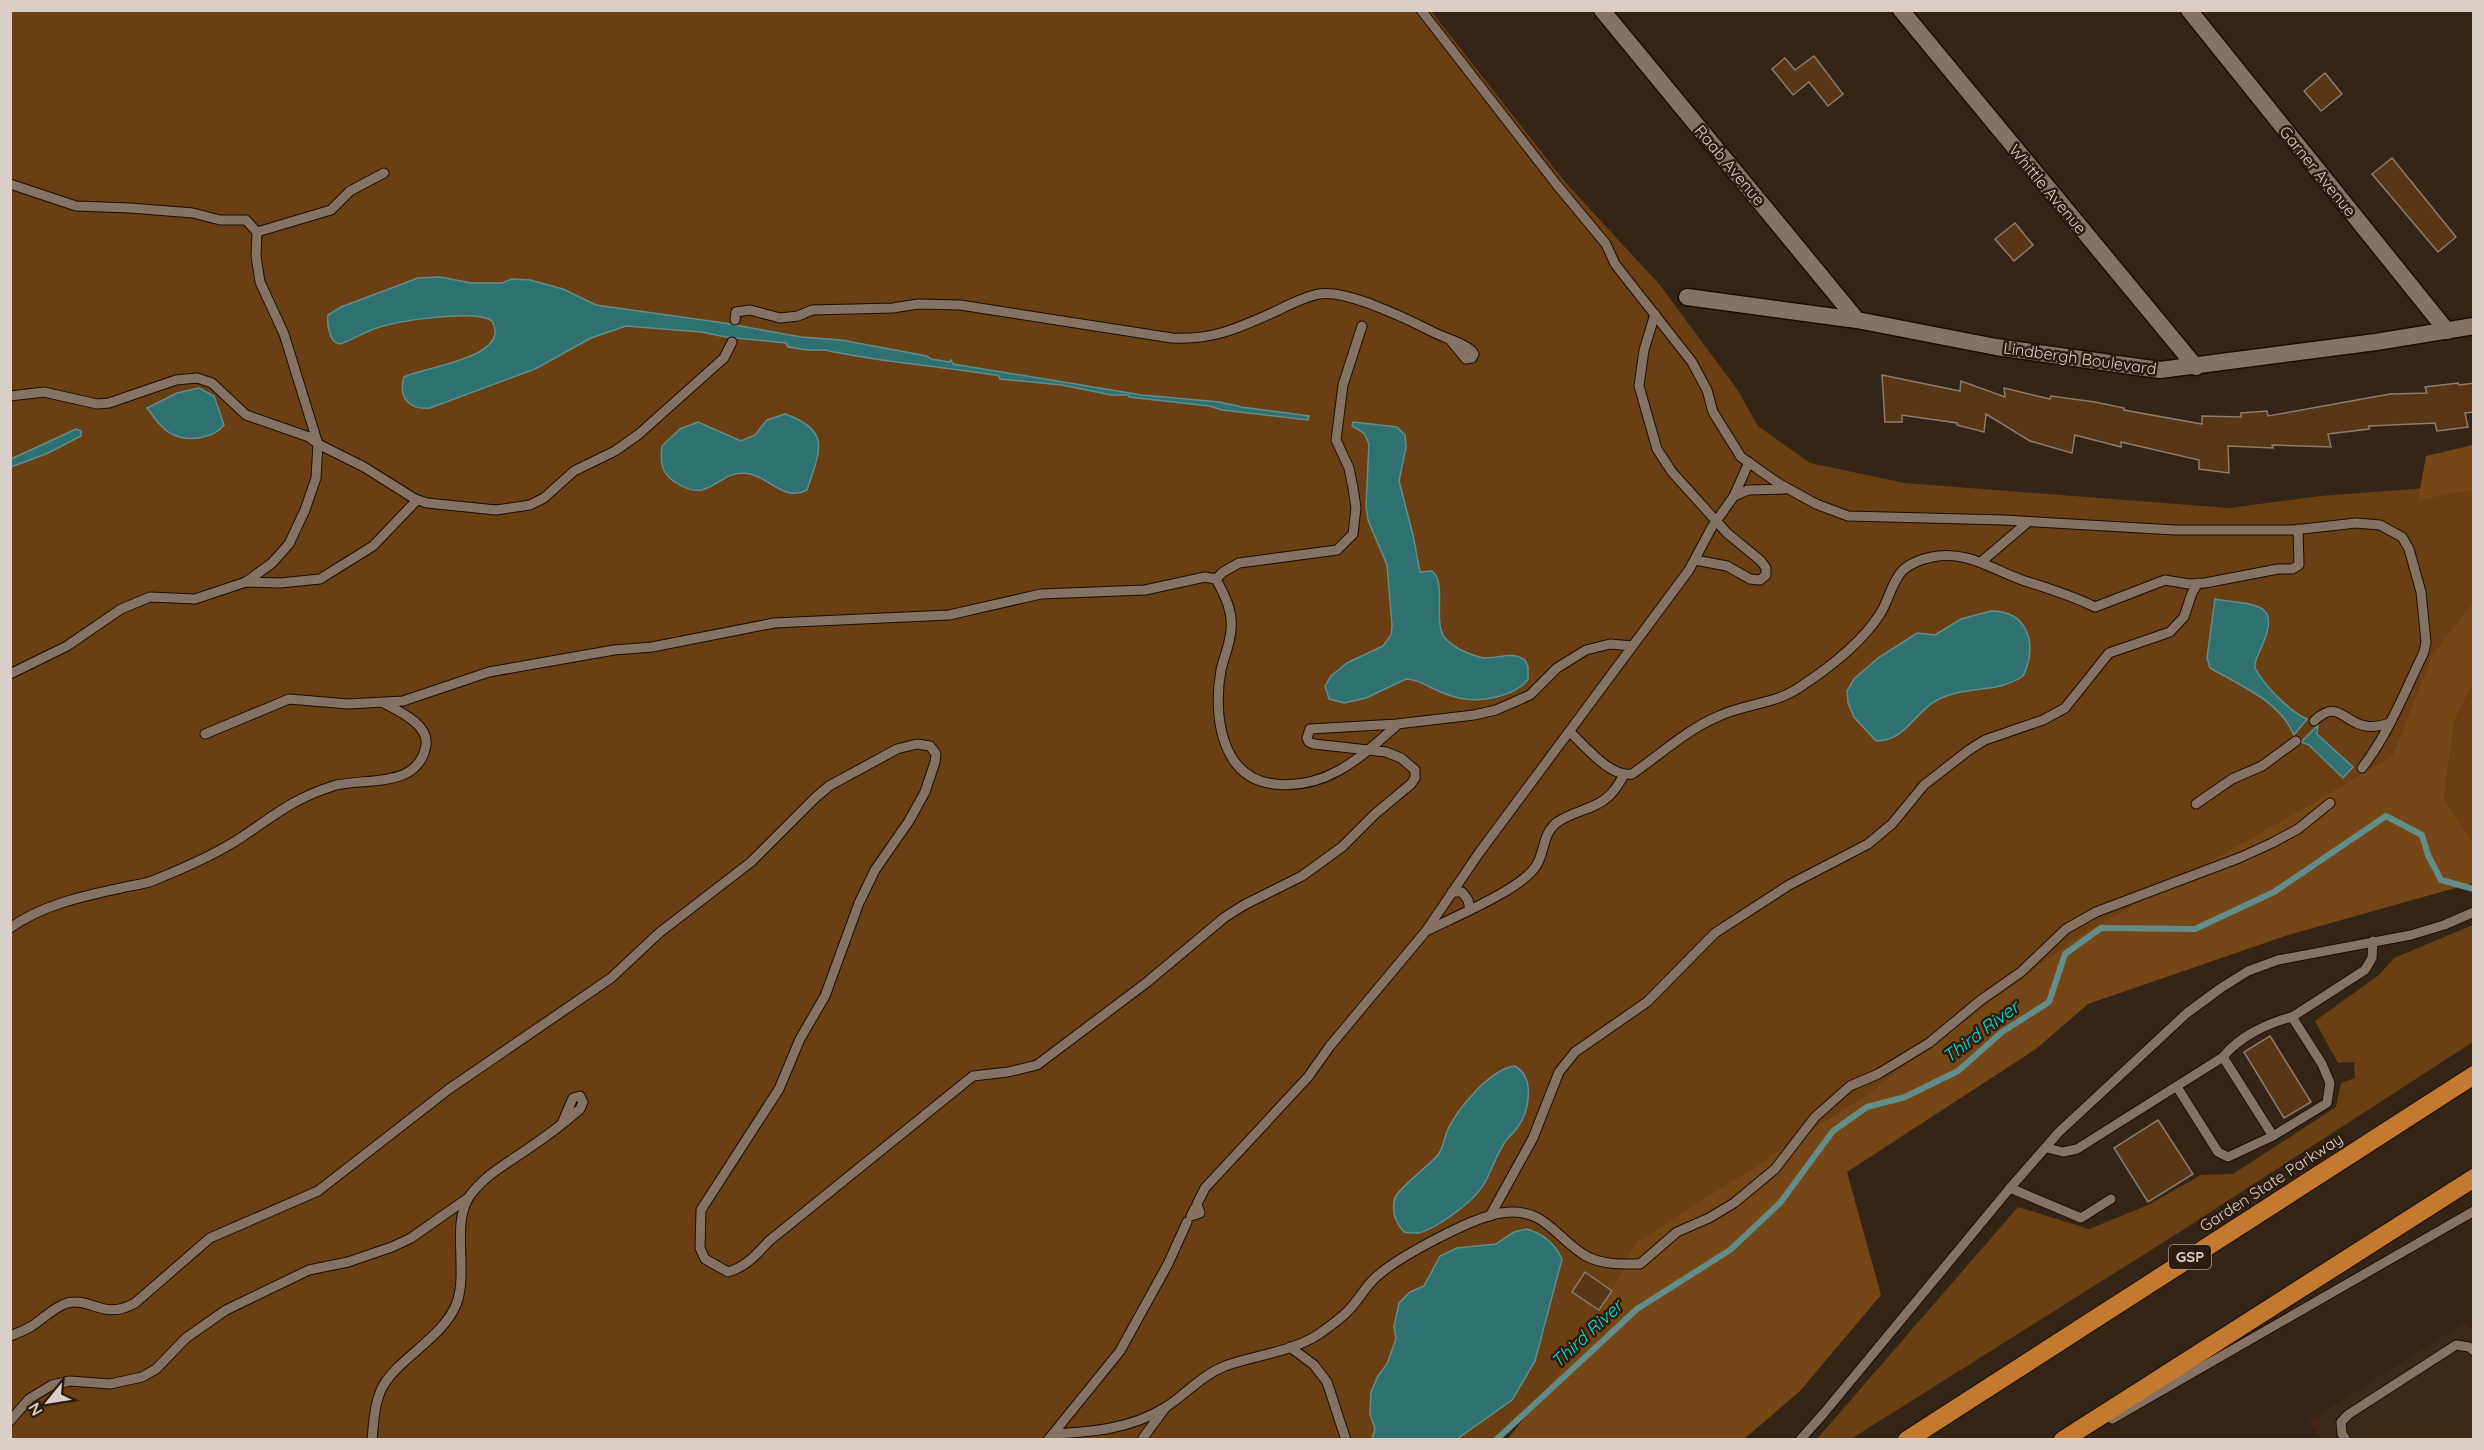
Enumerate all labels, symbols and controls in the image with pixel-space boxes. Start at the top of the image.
street label: Raab Avenue [1690,121,1770,209]
street label: Garner Avenue [2275,122,2361,220]
street label: Whittle Avenue [2005,140,2091,238]
street label: Lindbergh Boulevard [2002,337,2158,379]
water label: Third River [1938,994,2025,1068]
street label: Garden State Parkway [2196,1128,2346,1236]
road number: GSP [2169,1245,2211,1269]
water label: Third River [1546,1293,1629,1373]
north arrow [18,1372,78,1432]
text: N [23,1399,47,1420]

